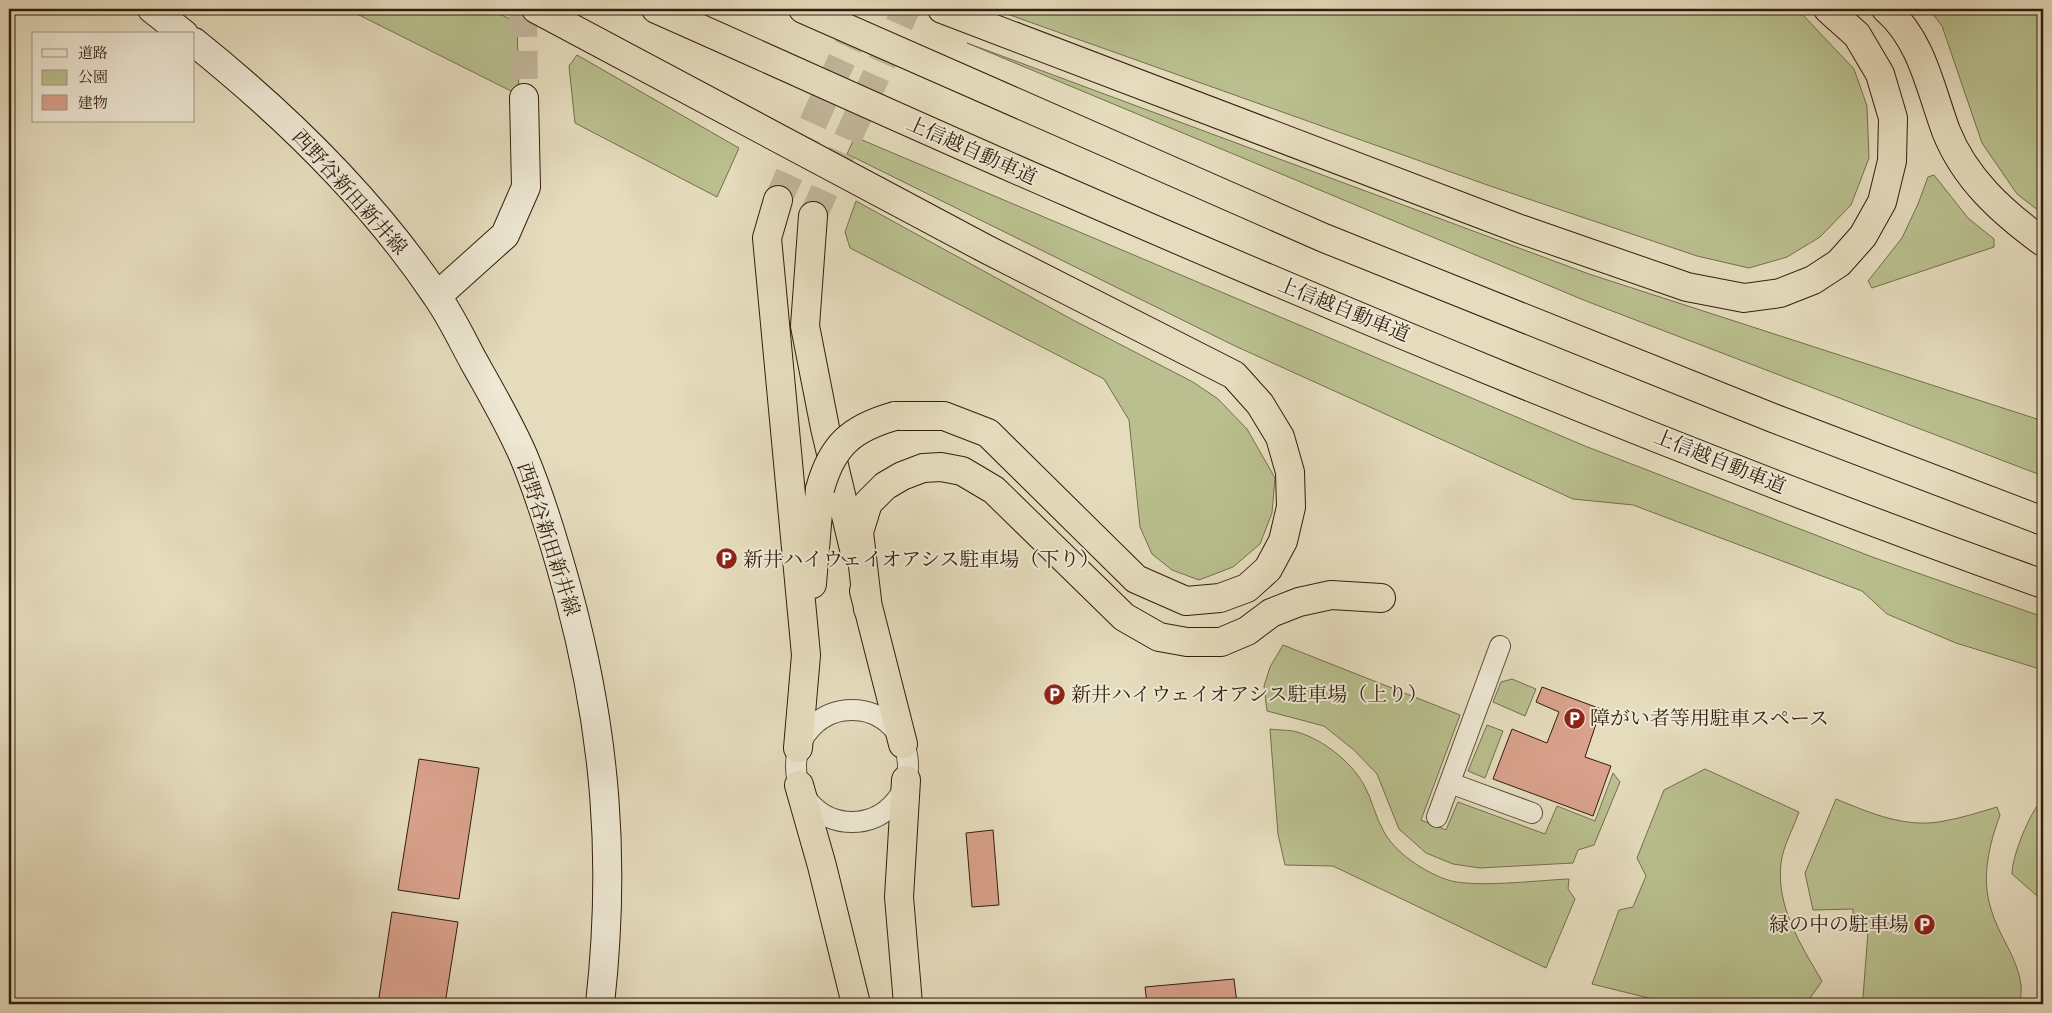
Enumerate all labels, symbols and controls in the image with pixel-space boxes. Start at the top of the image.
legend [32,32,195,122]
text: 道路 [78,43,108,62]
text: 公園 [78,67,108,86]
text: 建物 [78,93,108,112]
street label: 上信越自動車道 [903,110,1041,190]
street label: 西野谷新田新井線 [287,124,413,260]
street label: 上信越自動車道 [1274,271,1414,347]
street label: 上信越自動車道 [1650,423,1790,499]
street label: 西野谷新田新井線 [512,459,586,619]
place label: 新井ハイウェイオアシス駐車場（下り） [743,546,1100,572]
parking icon: 新井ハイウェイオアシス駐車場（下り） [715,547,739,571]
place label: 新井ハイウェイオアシス駐車場（上り） [1071,681,1428,707]
parking icon: 新井ハイウェイオアシス駐車場（上り） [1043,682,1067,706]
place label: 障がい者等用駐車スペース [1590,705,1829,731]
parking icon: 障がい者等用駐車スペース [1562,706,1586,730]
place label: 緑の中の駐車場 [1769,911,1909,937]
parking icon: 緑の中の駐車場 [1913,912,1937,936]

